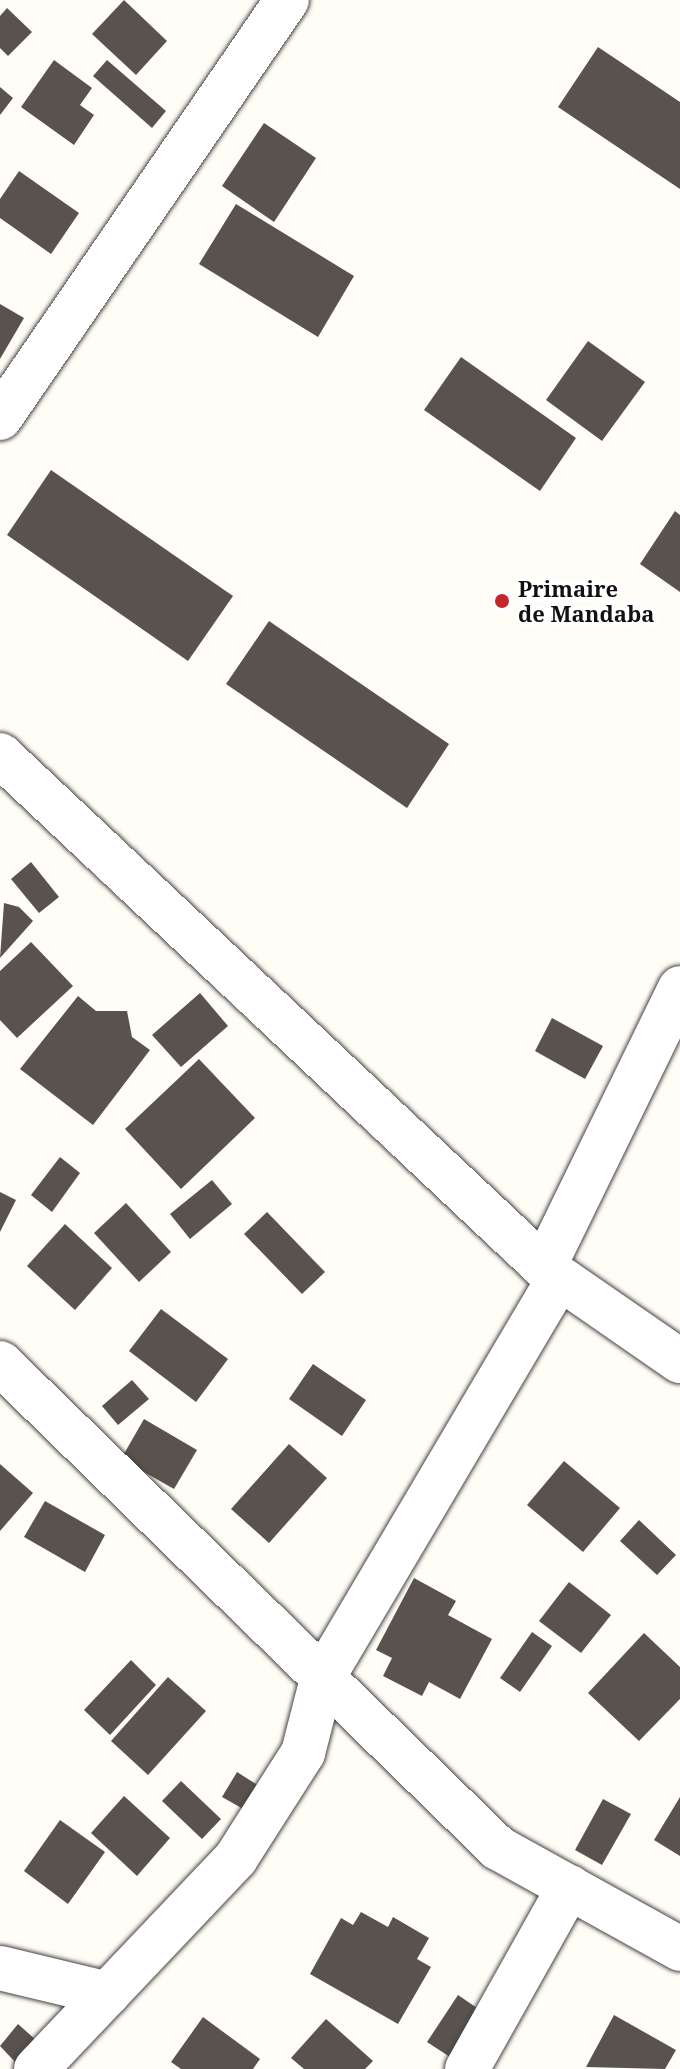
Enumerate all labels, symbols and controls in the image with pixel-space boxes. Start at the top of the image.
place label: Primaire de Mandaba [518,575,654,626]
marker: Primaire de Mandaba [493,592,511,610]

